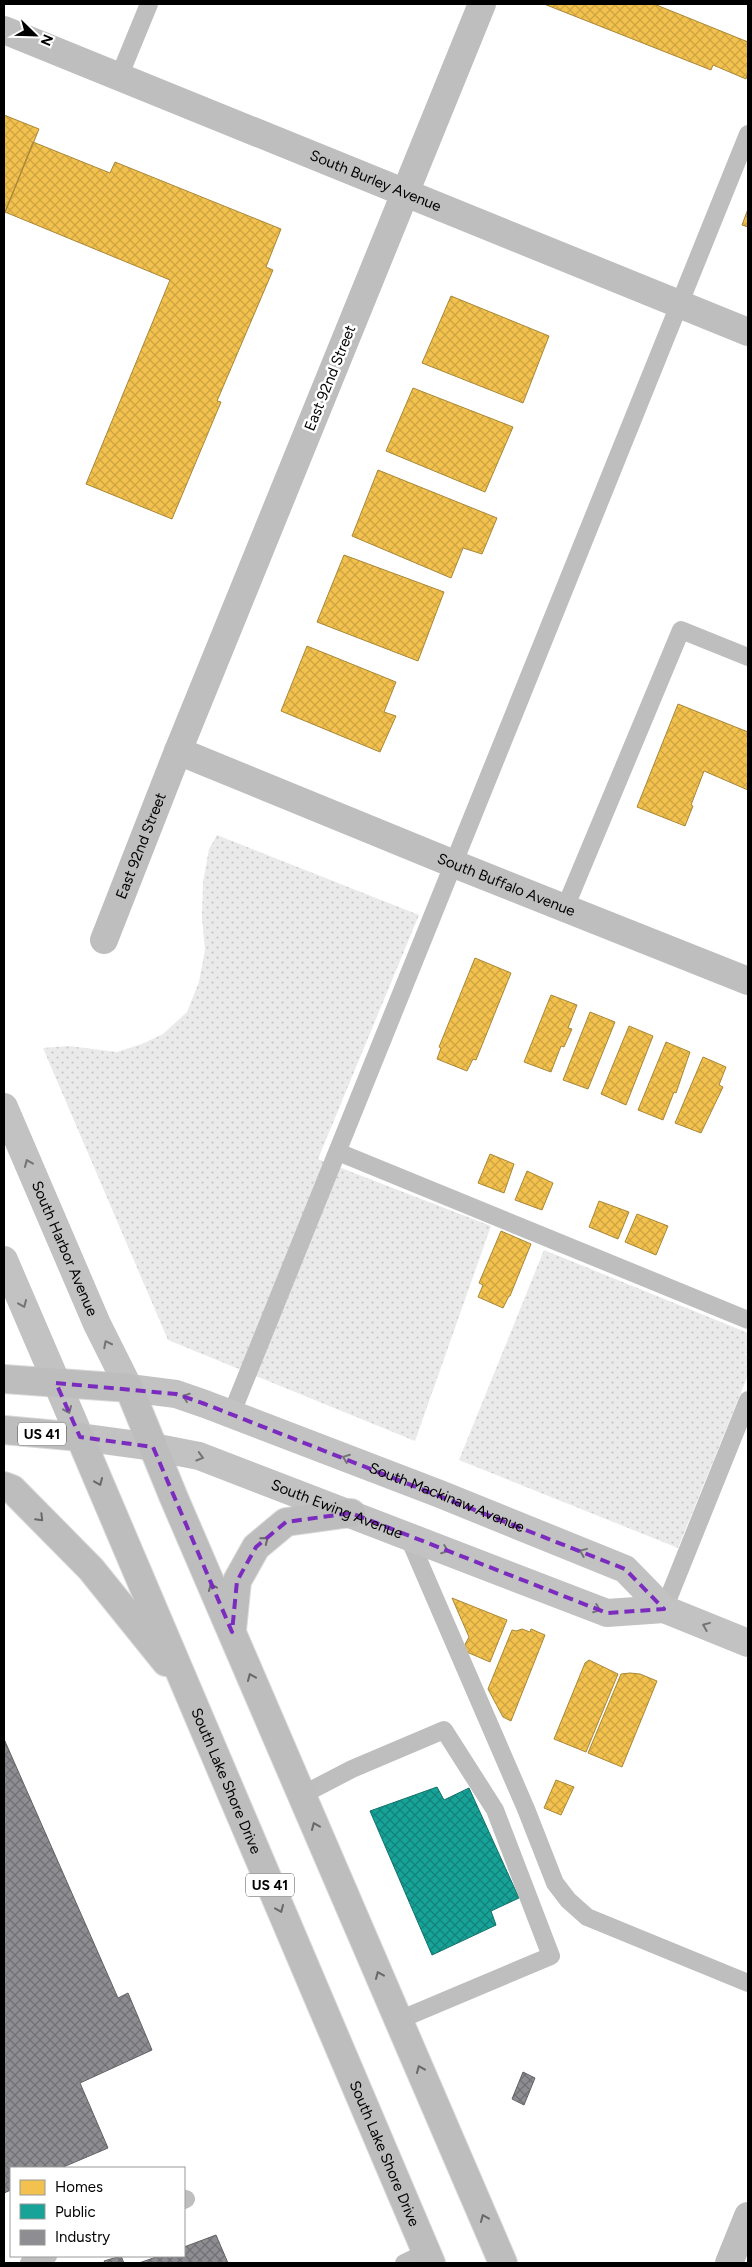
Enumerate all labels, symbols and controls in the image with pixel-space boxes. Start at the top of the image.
north arrow [10,10,60,60]
text: N [37,32,56,48]
street label: South Burley Avenue [307,146,444,216]
street label: East 92nd Street [301,322,360,434]
street label: East 92nd Street [112,790,170,902]
street label: South Buffalo Avenue [435,849,578,920]
one-way arrow [23,1159,34,1168]
street label: South Harbor Avenue [28,1178,102,1319]
one-way arrow [16,1299,27,1308]
one-way arrow [103,1340,113,1349]
one-way arrow [182,1393,191,1403]
one-way arrow [61,1405,72,1414]
road number: US 41 [18,1422,66,1446]
one-way arrow [196,1451,204,1461]
one-way arrow [342,1454,350,1464]
street label: South Mackinaw Avenue [367,1459,527,1536]
street label: South Ewing Avenue [268,1476,405,1543]
one-way arrow [92,1477,103,1486]
one-way arrow [34,1512,43,1521]
one-way arrow [259,1537,268,1545]
one-way arrow [440,1544,449,1554]
one-way arrow [579,1547,588,1558]
one-way arrow [208,1583,219,1592]
one-way arrow [592,1603,600,1613]
one-way arrow [702,1621,711,1632]
one-way arrow [247,1673,258,1682]
street label: South Lake Shore Drive [187,1705,265,1857]
one-way arrow [311,1822,322,1831]
road number: US 41 [246,1874,294,1896]
one-way arrow [274,1904,285,1913]
one-way arrow [375,1971,386,1980]
one-way arrow [415,2065,426,2074]
street label: South Lake Shore Drive [346,2078,423,2229]
legend [10,2167,185,2257]
text: Homes [55,2178,103,2196]
text: Public [55,2203,96,2221]
one-way arrow [479,2215,489,2223]
text: Industry [55,2228,110,2246]

